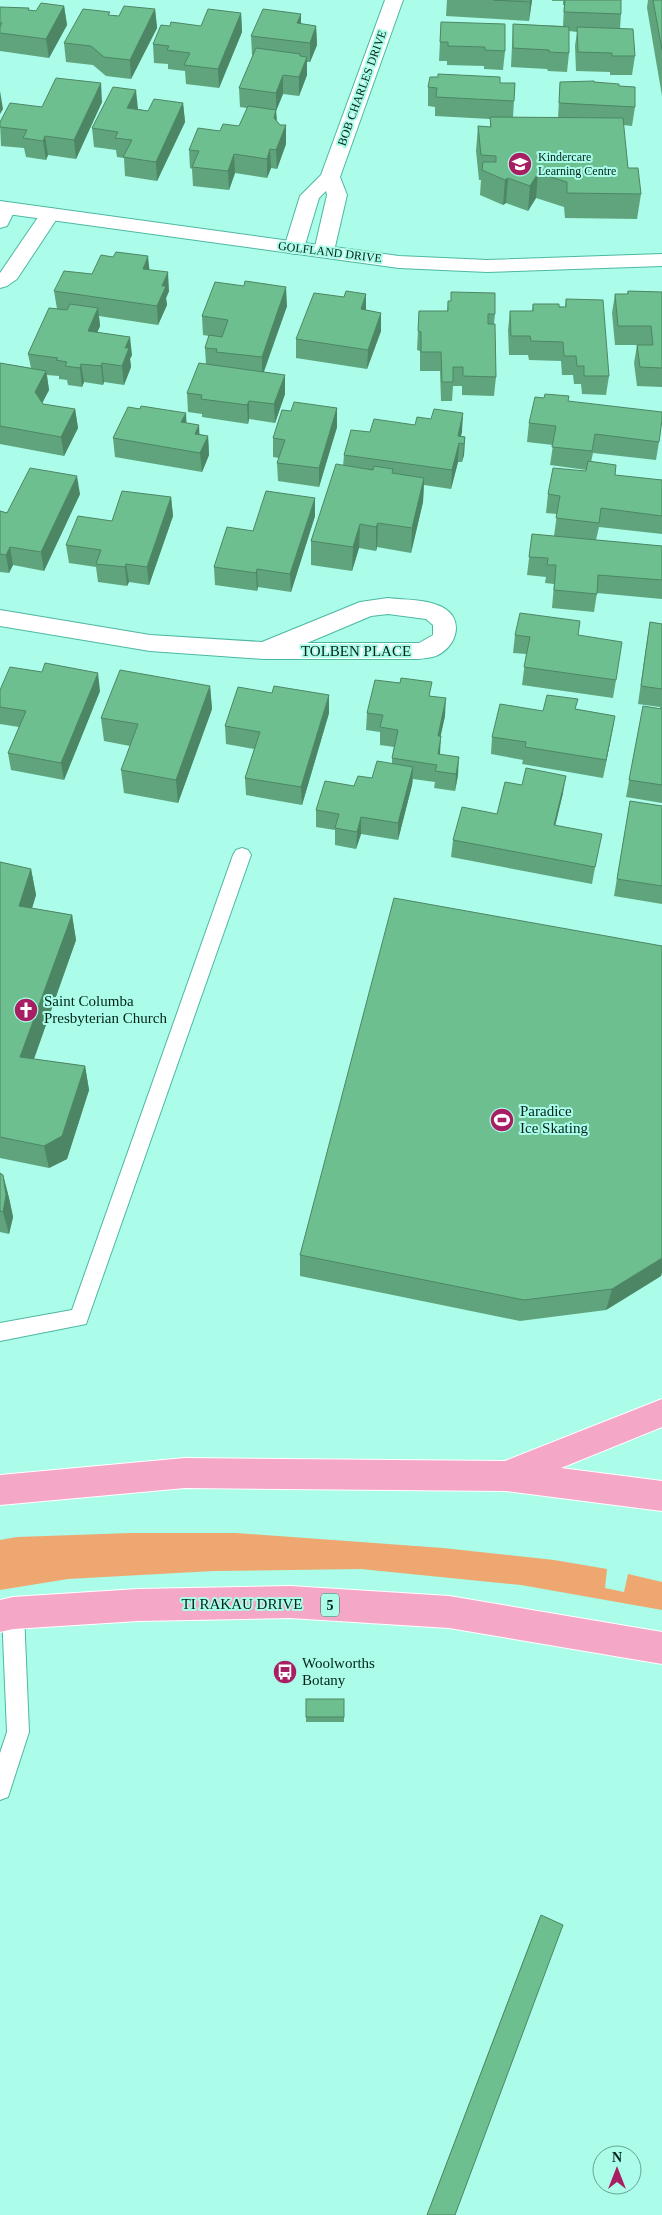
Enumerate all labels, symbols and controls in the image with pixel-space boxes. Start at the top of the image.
street label: BOB CHARLES DRIVE [335,28,389,148]
place label: Kindercare Learning Centre [538,150,616,178]
school or university icon: Kindercare Learning Centre [507,151,533,177]
street label: GOLFLAND DRIVE [277,239,383,265]
street label: TOLBEN PLACE [301,643,411,659]
place label: Saint Columba Presbyterian Church [44,993,167,1026]
church icon: Saint Columba Presbyterian Church [13,997,39,1023]
place label: Paradice Ice Skating [520,1103,588,1136]
sports icon: Paradice Ice Skating [489,1107,515,1133]
road number: 5 [321,1594,339,1616]
street label: TI RAKAU DRIVE [182,1596,302,1612]
place label: Woolworths Botany [302,1655,375,1688]
bus stop icon: Woolworths Botany [272,1659,298,1685]
north arrow [592,2145,642,2195]
text: N [612,2150,622,2165]

